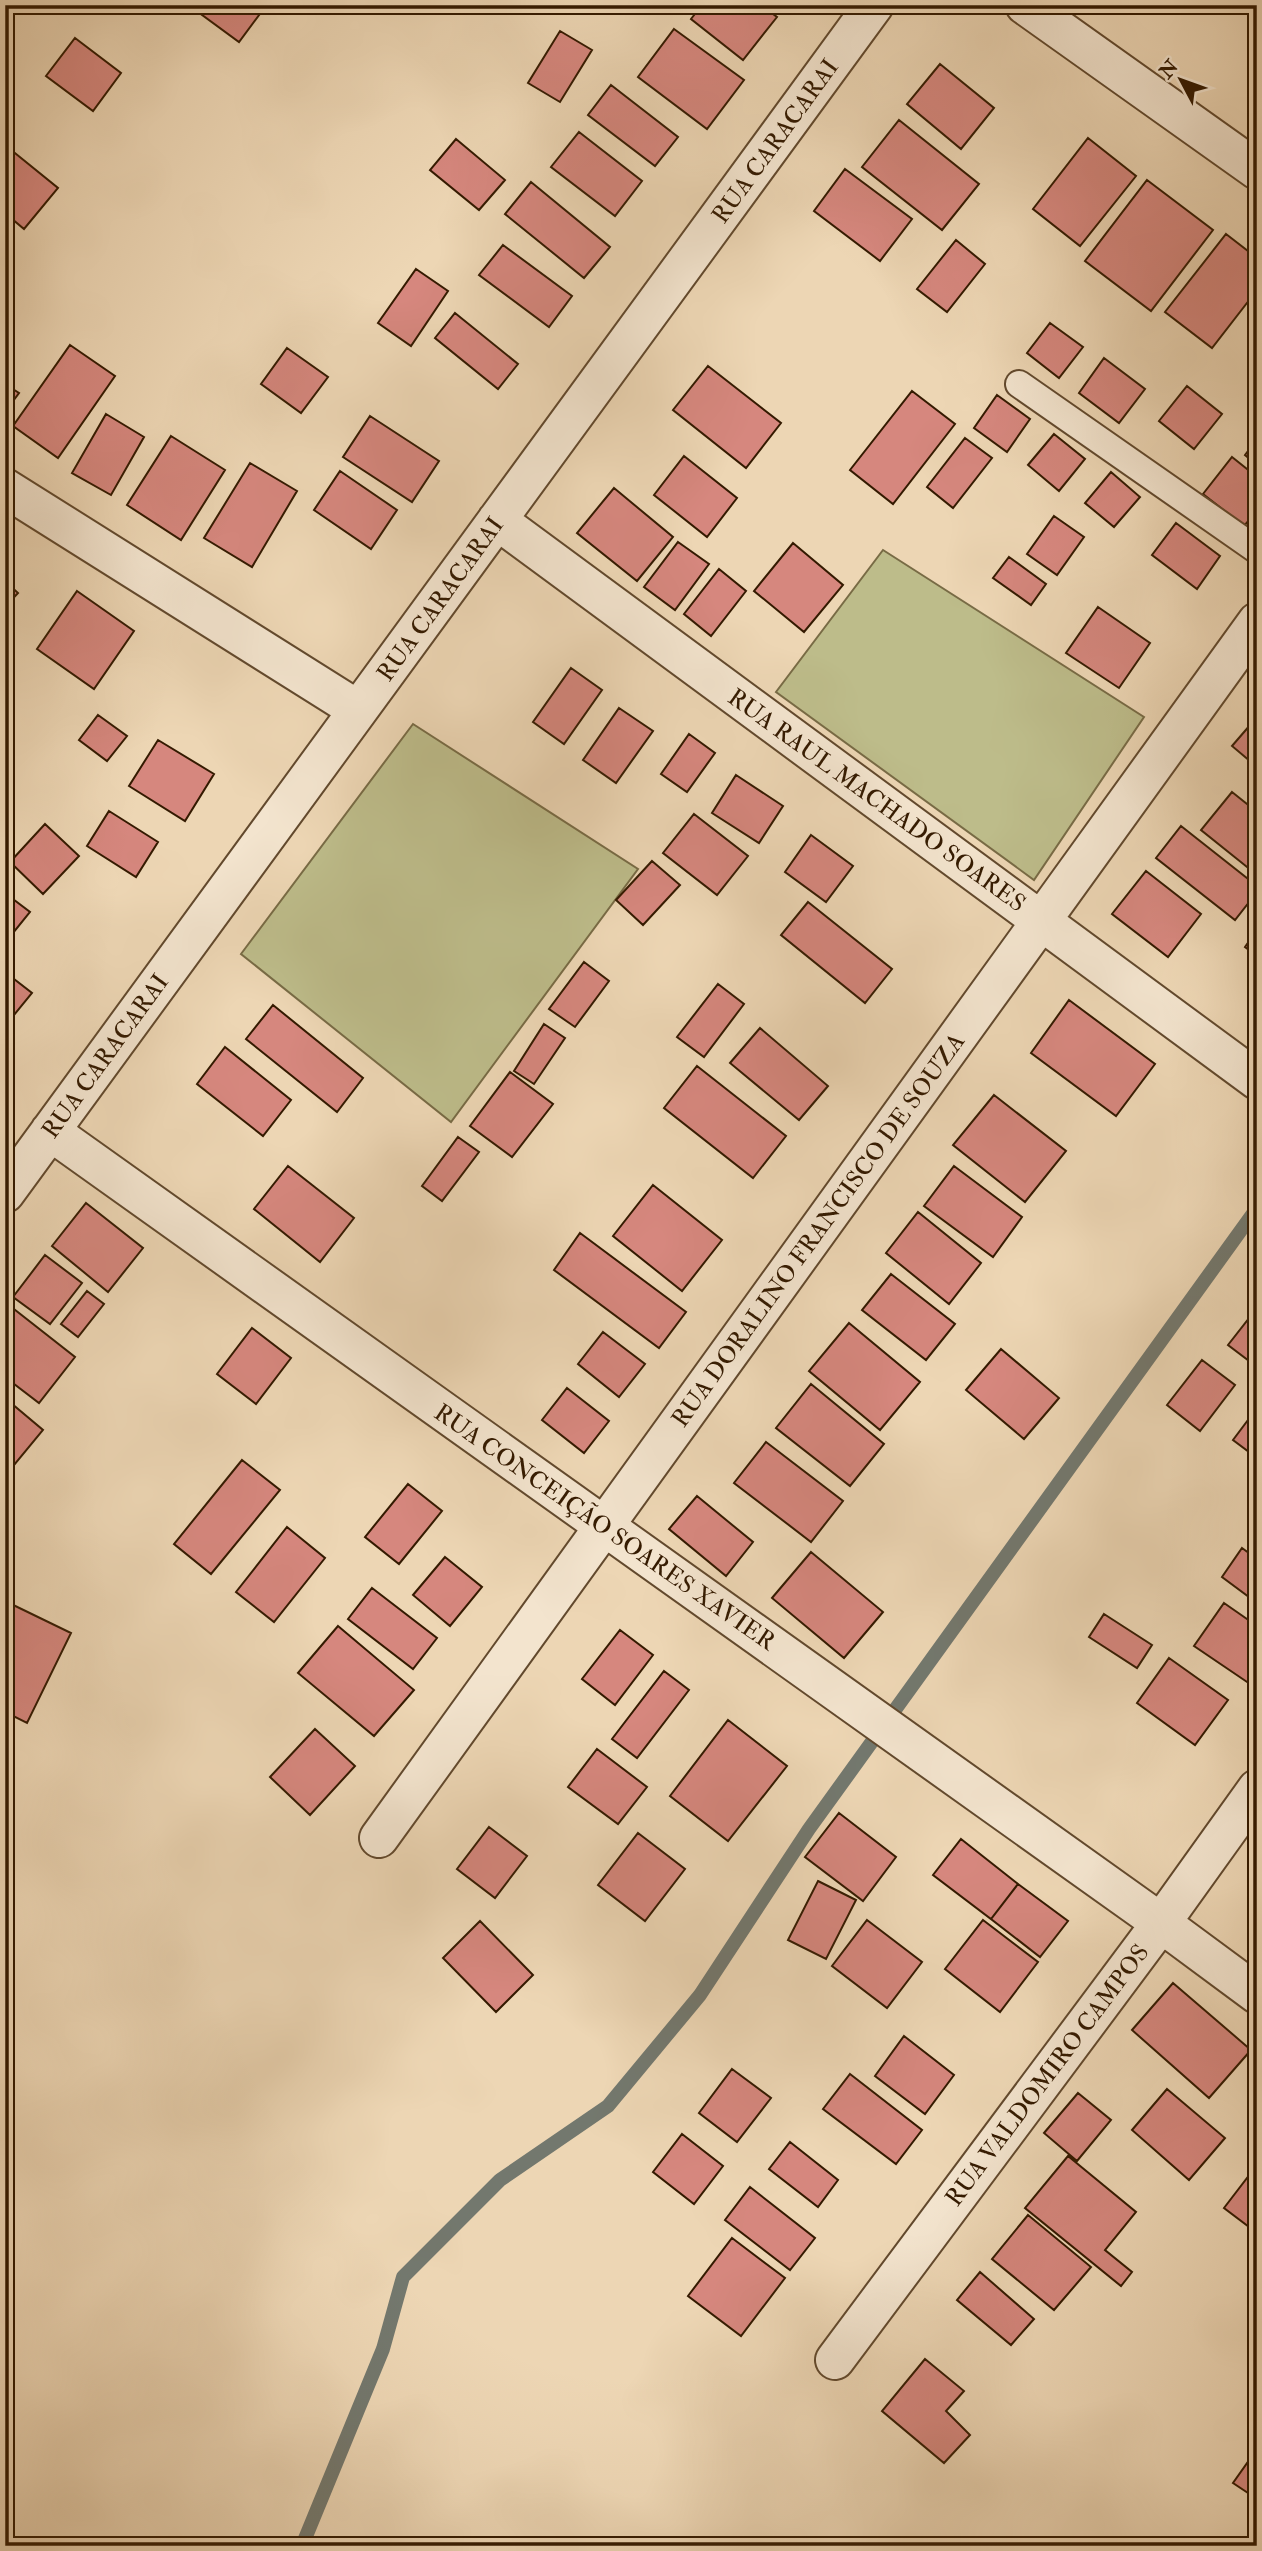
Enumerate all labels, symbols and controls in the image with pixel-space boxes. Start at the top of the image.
north arrow [1146,46,1216,116]
street label: RUA CARACARAI [705,53,846,230]
text: N [1154,54,1184,85]
street label: RUA CARACARAI [370,511,511,688]
street label: RUA RAUL MACHADO SOARES [722,682,1032,919]
street label: RUA CARACARAI [35,968,176,1145]
street label: RUA DORALINO FRANCISCO DE SOUZA [665,1027,972,1433]
street label: RUA CONCEIÇÃO SOARES XAVIER [428,1397,782,1658]
street label: RUA VALDOMIRO CAMPOS [939,1938,1156,2213]

